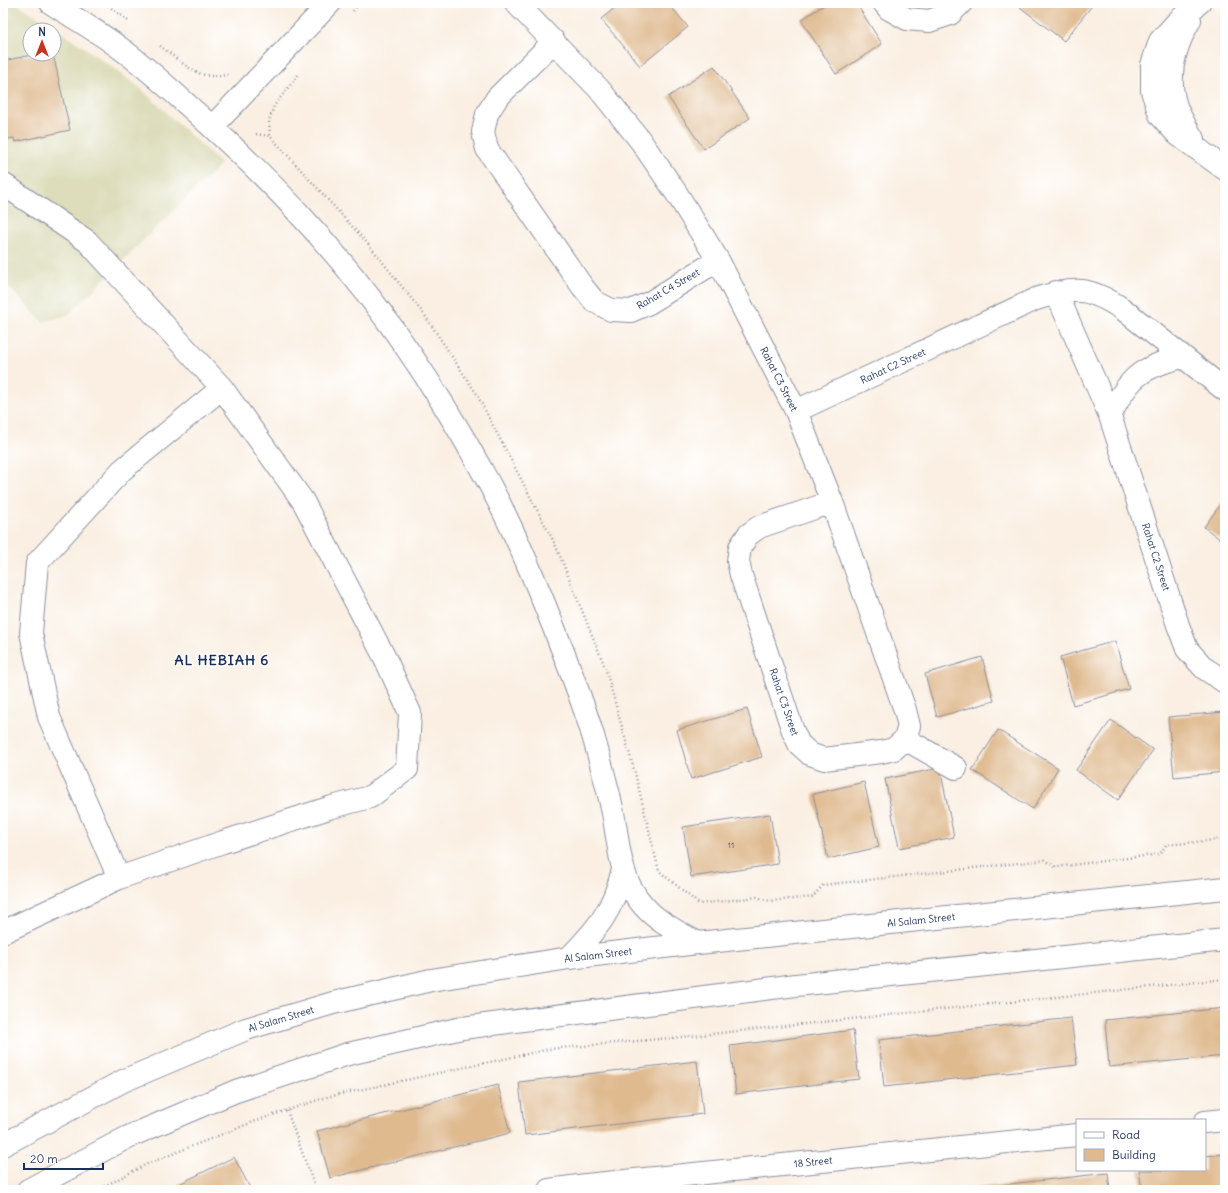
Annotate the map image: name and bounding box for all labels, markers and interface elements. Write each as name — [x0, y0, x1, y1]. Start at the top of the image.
north arrow — [22, 22, 62, 62]
text: N — [38, 25, 46, 39]
street label: Rahat C4 Street — [634, 265, 702, 312]
street label: Rahat C3 Street — [757, 345, 801, 414]
street label: Rahat C2 Street — [858, 345, 928, 387]
street label: Rahat C2 Street — [1139, 522, 1173, 593]
district label: AL HEBIAH 6 — [175, 651, 269, 669]
street label: Rahat C3 Street — [766, 667, 802, 738]
house number: 11 — [728, 840, 734, 850]
street label: Al Salam Street — [886, 910, 956, 930]
street label: Al Salam Street — [563, 944, 633, 966]
street label: Al Salam Street — [247, 1003, 316, 1035]
legend — [1076, 1119, 1206, 1171]
text: Road — [1112, 1127, 1140, 1142]
scale bar — [24, 1145, 103, 1171]
text: Building — [1112, 1147, 1156, 1162]
text: 20 m — [30, 1151, 58, 1166]
street label: 18 Street — [793, 1153, 834, 1170]

